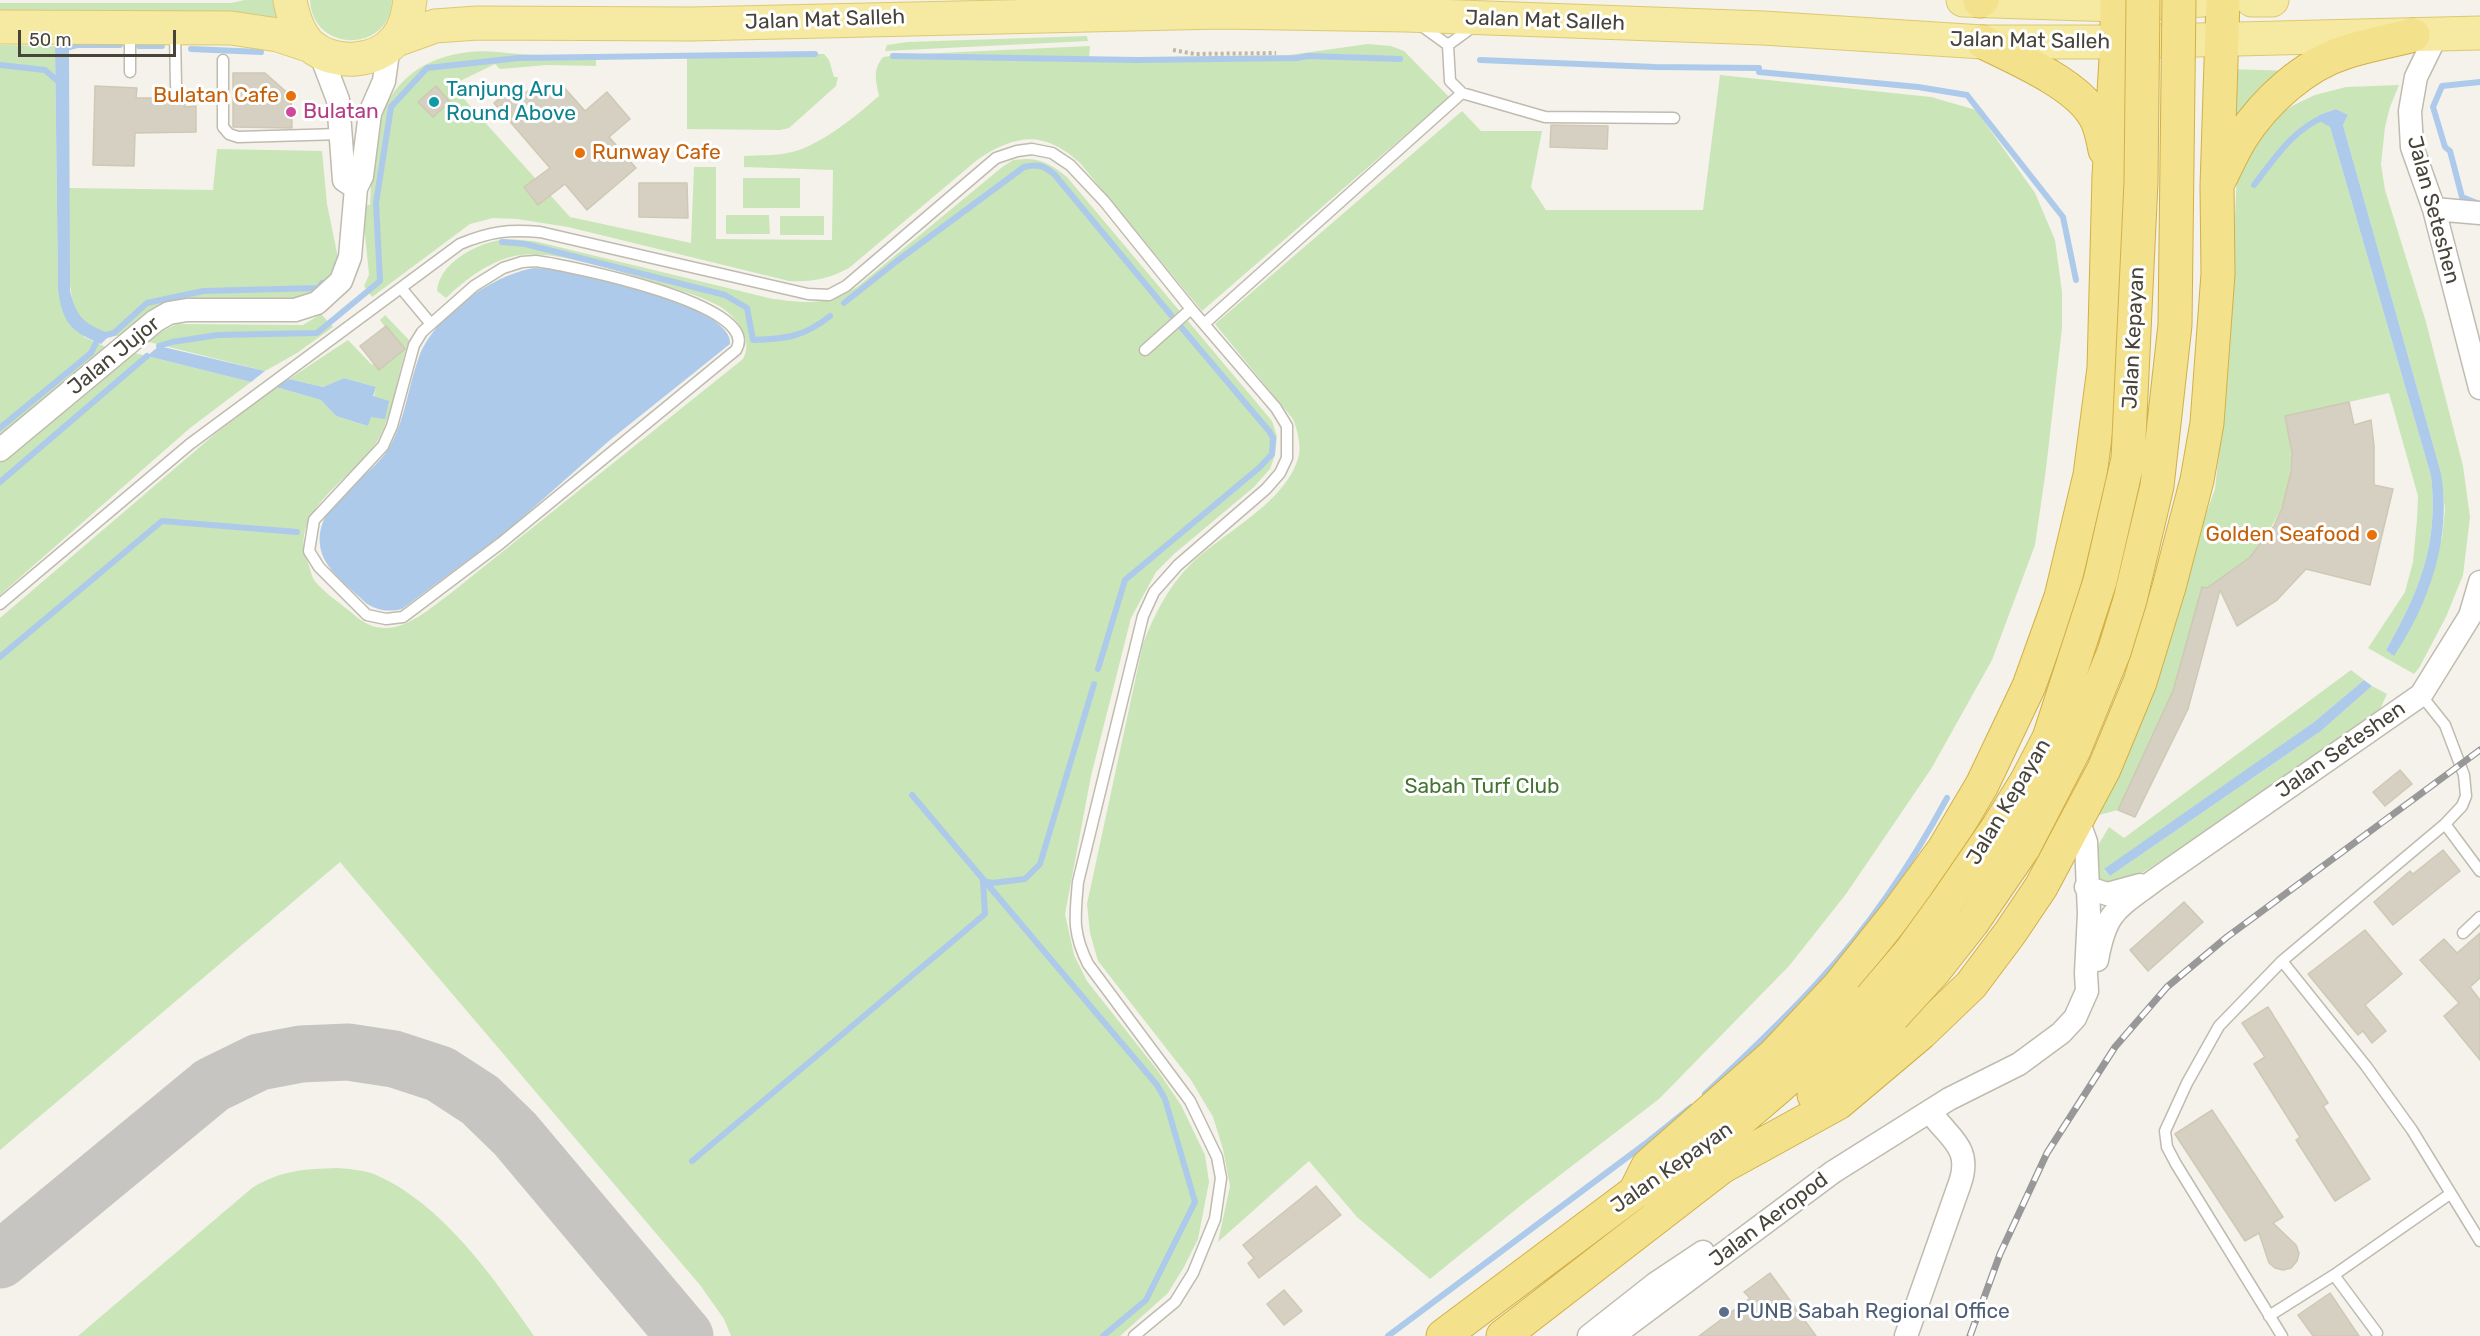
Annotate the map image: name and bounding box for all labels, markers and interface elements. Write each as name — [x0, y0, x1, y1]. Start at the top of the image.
street label: Jalan Mat Salleh — [744, 5, 906, 35]
street label: Jalan Mat Salleh — [1464, 6, 1626, 36]
scale bar — [21, 18, 178, 56]
street label: Jalan Mat Salleh — [1950, 27, 2110, 55]
text: 50 m — [29, 29, 72, 51]
place label: Tanjung Aru Round Above — [446, 77, 576, 127]
place label: Bulatan Cafe — [153, 83, 279, 109]
marker: Bulatan Cafe — [284, 89, 298, 103]
marker: Tanjung Aru Round Above — [427, 95, 441, 109]
place label: Bulatan — [303, 99, 379, 125]
marker: Bulatan — [284, 105, 298, 119]
street label: Jalan Seteshen — [2401, 133, 2465, 287]
place label: Runway Cafe — [592, 140, 721, 166]
marker: Runway Cafe — [573, 146, 587, 160]
street label: Jalan Kepayan — [2118, 266, 2150, 410]
street label: Jalan Jujor — [63, 311, 165, 401]
place label: Golden Seafood — [2206, 522, 2360, 548]
marker: Golden Seafood — [2365, 528, 2379, 542]
street label: Jalan Seteshen — [2271, 696, 2411, 804]
street label: Jalan Kepayan — [1961, 734, 2057, 870]
park label: Sabah Turf Club — [1404, 774, 1560, 800]
street label: Jalan Kepayan — [1606, 1117, 1738, 1219]
street label: Jalan Aeropod — [1705, 1167, 1833, 1273]
place label: PUNB Sabah Regional Office — [1736, 1299, 2010, 1325]
marker: PUNB Sabah Regional Office — [1717, 1305, 1731, 1319]

